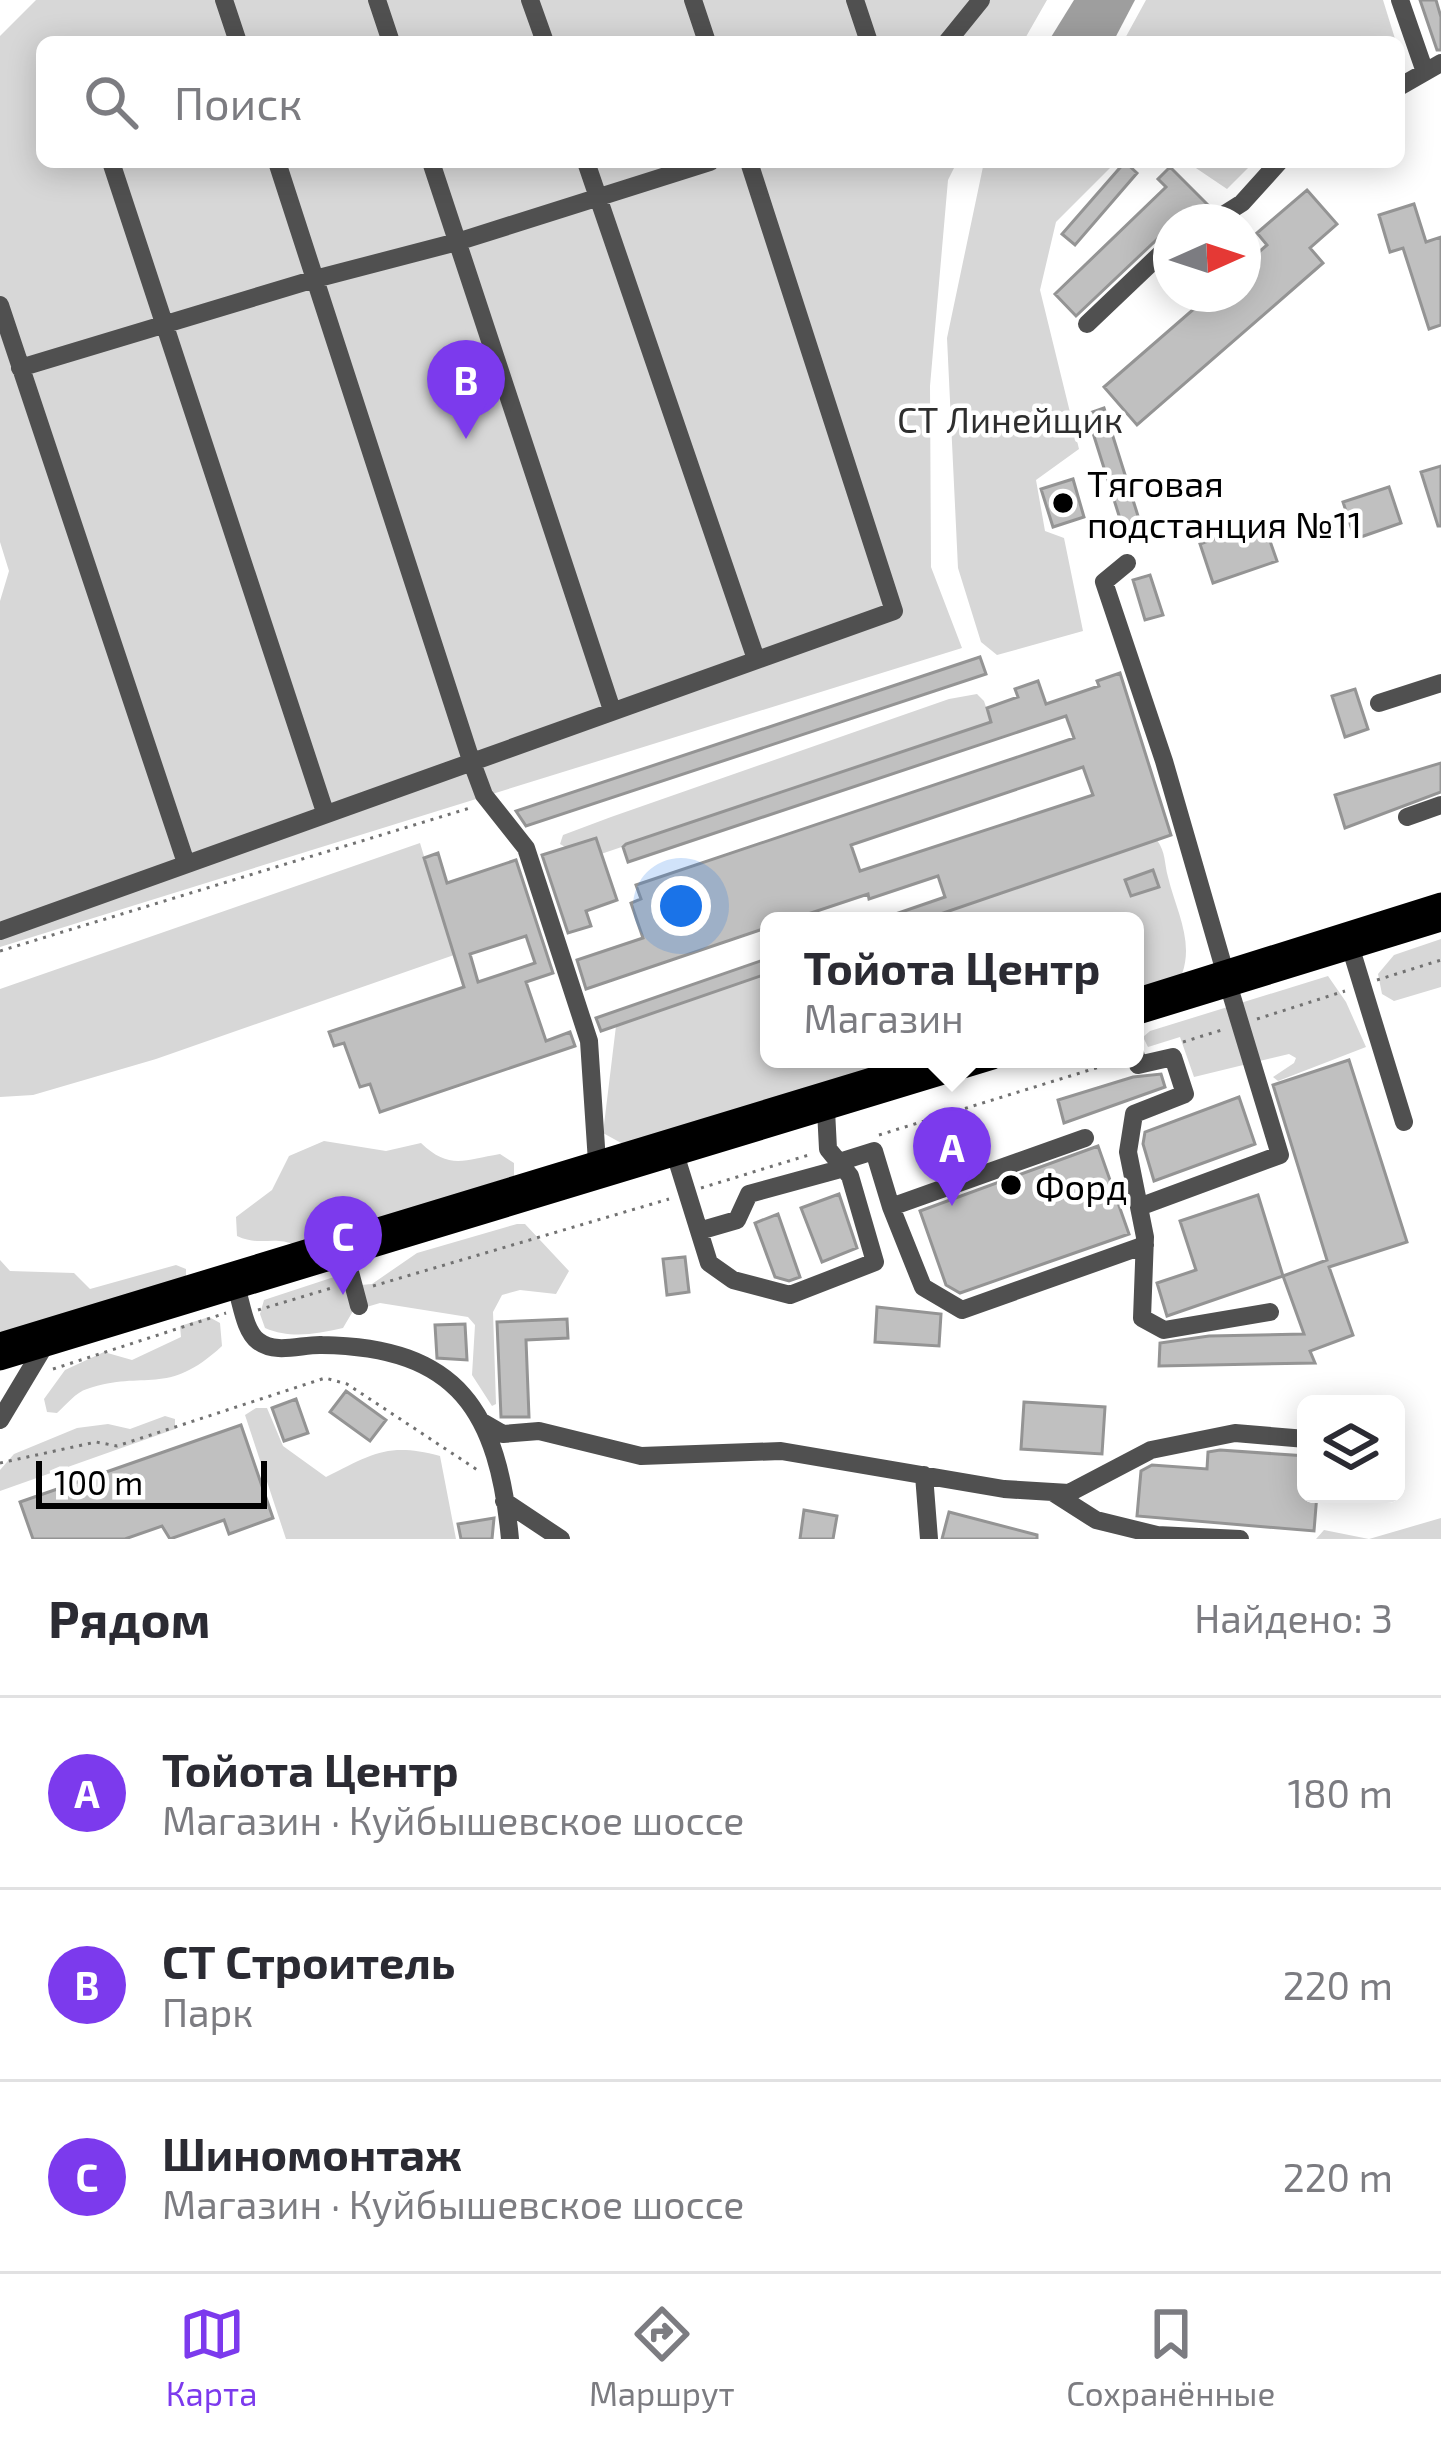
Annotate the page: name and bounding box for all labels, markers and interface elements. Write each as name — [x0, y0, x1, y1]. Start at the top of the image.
search box — [36, 36, 1405, 168]
icon: search — [78, 69, 144, 135]
text: Поиск — [174, 75, 302, 129]
north arrow — [1153, 204, 1261, 312]
pin: B — [427, 340, 505, 439]
park label: СТ Линейщик — [897, 397, 1123, 440]
place label: Тяговая подстанция №11 — [1087, 461, 1362, 545]
marker: Тяговая подстанция №11 — [1050, 490, 1076, 516]
your location — [651, 876, 711, 936]
popup — [760, 912, 1144, 1068]
text: Тойота Центр — [804, 940, 1100, 994]
text: Магазин — [804, 994, 964, 1041]
pin: A — [913, 1107, 991, 1206]
place label: Форд — [1035, 1164, 1127, 1207]
marker: Форд — [998, 1172, 1024, 1198]
pin: C — [304, 1196, 382, 1295]
map controls — [1297, 1395, 1405, 1503]
button: layers — [1297, 1395, 1405, 1503]
scale bar — [36, 1455, 267, 1508]
text: 100 m — [54, 1462, 143, 1502]
text: Рядом — [48, 1587, 211, 1648]
text: Найдено: 3 — [1194, 1594, 1393, 1641]
text: Тойота Центр — [162, 1742, 459, 1796]
text: A — [74, 1769, 100, 1816]
text: 180 m — [1287, 1769, 1393, 1816]
text: Магазин · Куйбышевское шоссе — [162, 1796, 744, 1843]
text: СТ Строитель — [162, 1934, 455, 1988]
text: B — [75, 1961, 99, 2008]
text: 220 m — [1283, 1961, 1393, 2008]
text: Парк — [162, 1988, 253, 2035]
text: Шиномонтаж — [162, 2126, 462, 2180]
text: C — [76, 2153, 98, 2200]
text: 220 m — [1283, 2153, 1393, 2200]
text: Магазин · Куйбышевское шоссе — [162, 2180, 744, 2227]
tab: Карта — [166, 2301, 257, 2413]
tab: Маршрут — [589, 2301, 735, 2413]
tab: Сохранённые — [1066, 2301, 1275, 2413]

